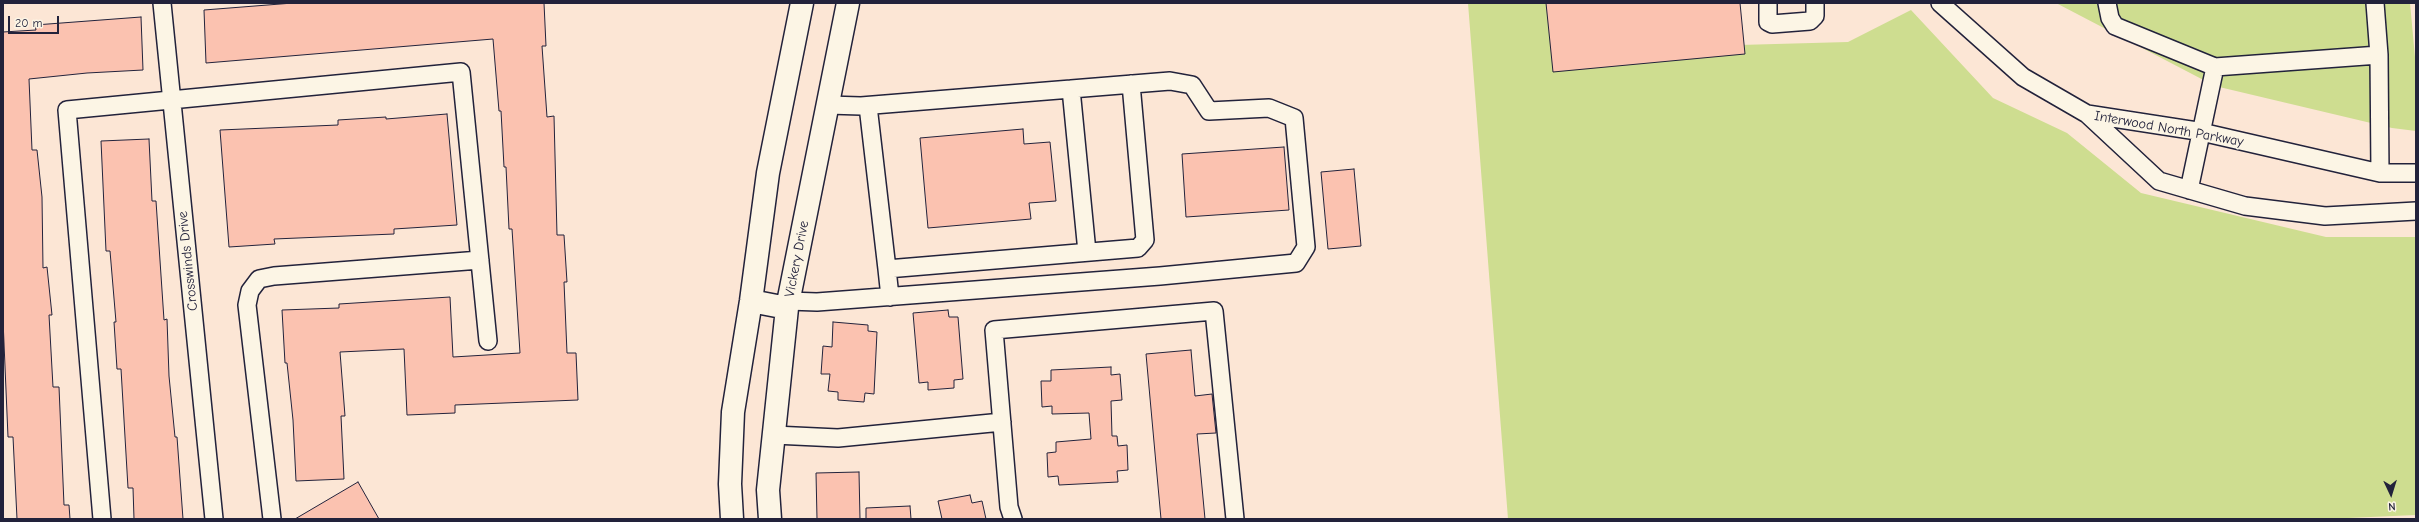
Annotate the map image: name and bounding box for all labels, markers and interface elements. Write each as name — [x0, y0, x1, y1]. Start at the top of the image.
scale bar — [10, 8, 61, 34]
text: 20 m — [15, 16, 43, 30]
street label: Interwood North Parkway — [2093, 108, 2245, 150]
street label: Crosswinds Drive — [174, 210, 202, 312]
street label: Vickery Drive — [781, 219, 813, 299]
north arrow — [2371, 474, 2411, 514]
text: N — [2388, 500, 2396, 513]

